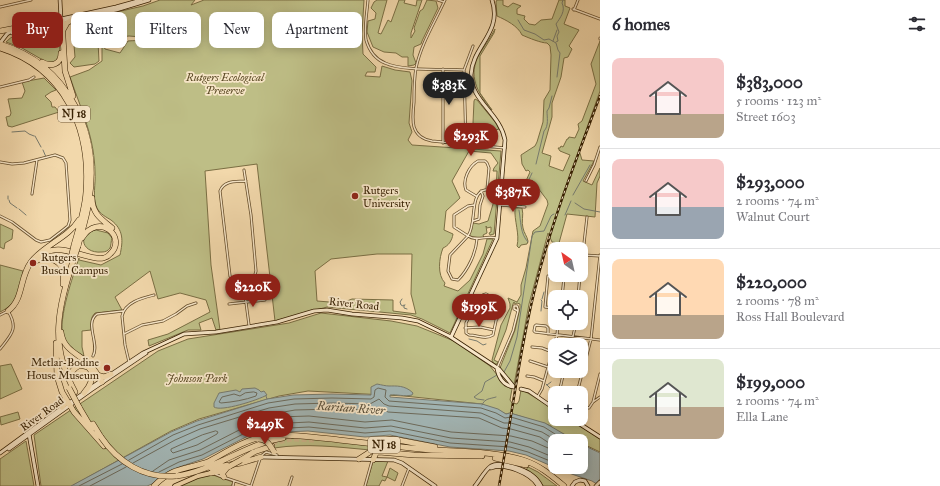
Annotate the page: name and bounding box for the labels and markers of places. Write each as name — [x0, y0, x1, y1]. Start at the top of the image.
pin: $383K — [421, 72, 477, 106]
pin: $293K — [443, 123, 499, 157]
pin: $387K — [485, 179, 541, 213]
place label: Rutgers University — [363, 184, 411, 210]
marker: Rutgers University — [350, 191, 360, 201]
place label: Rutgers Busch Campus — [41, 251, 108, 277]
marker: Rutgers Busch Campus — [28, 258, 38, 268]
pin: $220K — [225, 274, 281, 308]
pin: $199K — [451, 294, 507, 328]
place label: Metlar-Bodine House Museum — [26, 356, 100, 382]
marker: Metlar-Bodine House Museum — [102, 363, 112, 373]
pin: $249K — [237, 411, 293, 445]

